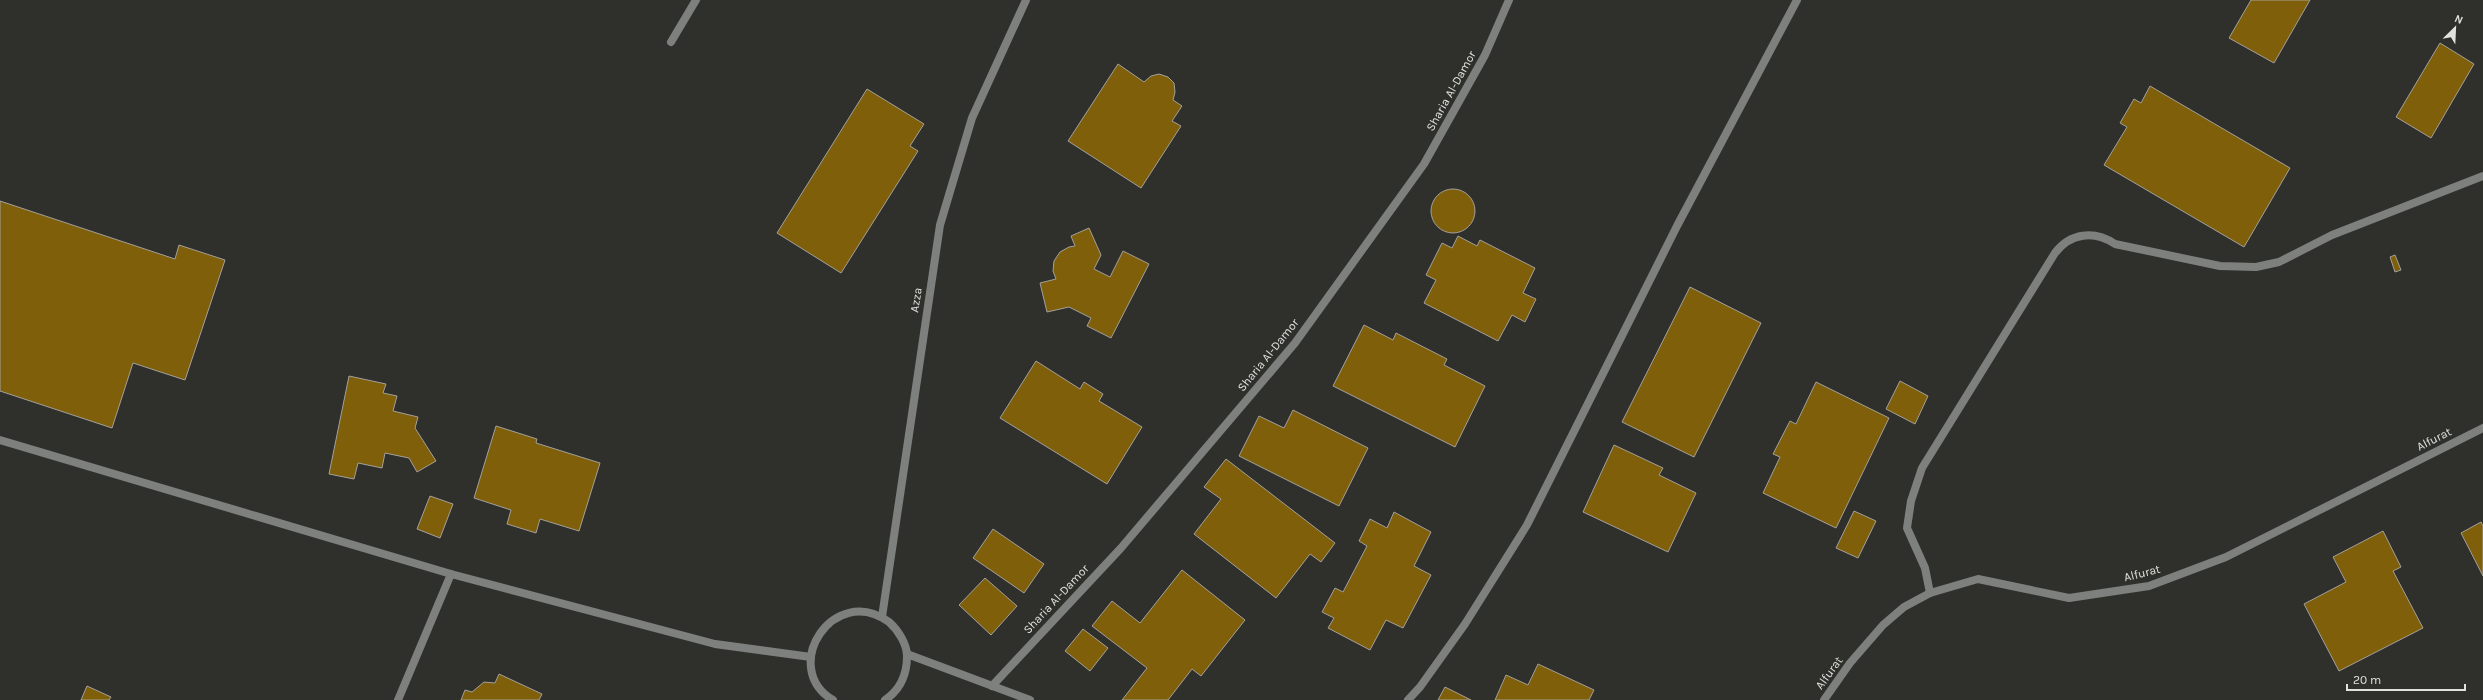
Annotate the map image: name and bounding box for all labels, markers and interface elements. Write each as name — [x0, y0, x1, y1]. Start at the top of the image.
north arrow — [2435, 8, 2475, 48]
text: N — [2453, 12, 2465, 27]
street label: Sharia Al-Damor — [1423, 48, 1479, 134]
street label: Azza — [907, 287, 925, 313]
street label: Sharia Al-Damor — [1234, 315, 1302, 394]
street label: Alfurat — [2414, 424, 2454, 454]
street label: Sharia Al-Damor — [1020, 561, 1092, 637]
street label: Alfurat — [2122, 562, 2162, 584]
street label: Alfurat — [1812, 653, 1846, 692]
scale bar — [2347, 666, 2465, 692]
text: 20 m — [2353, 673, 2381, 687]

